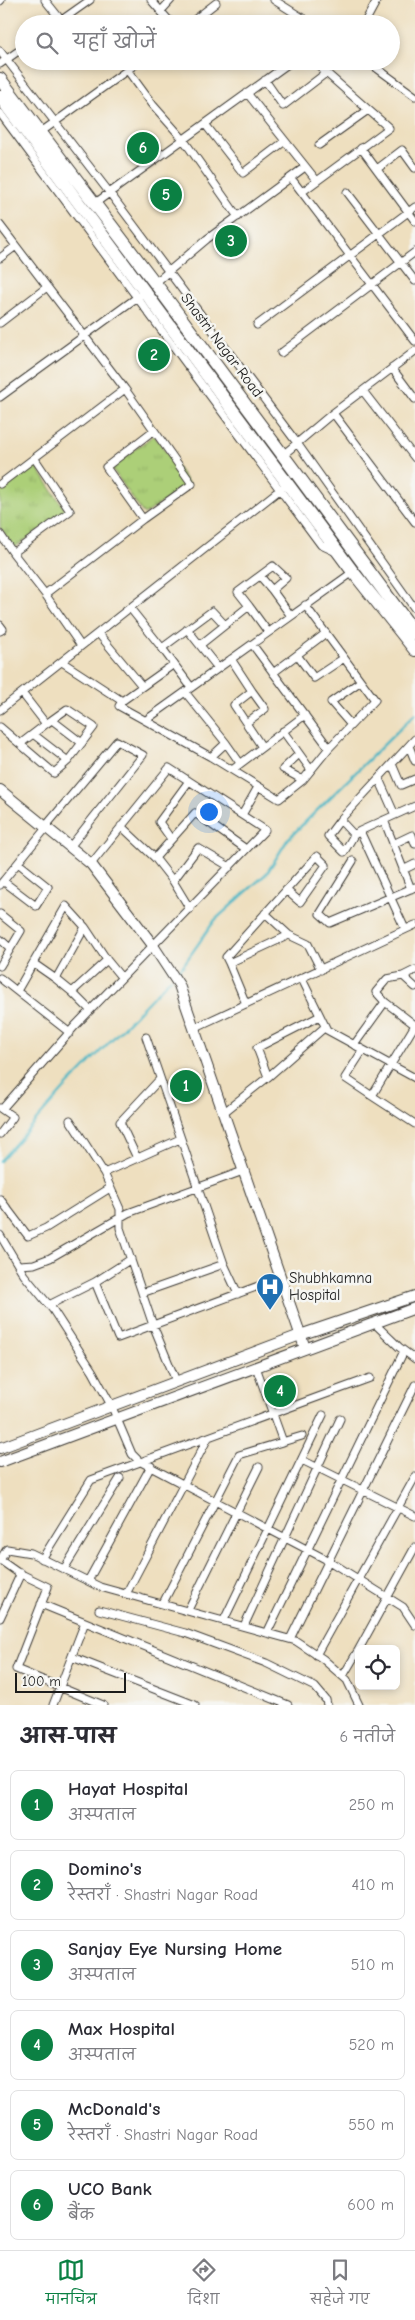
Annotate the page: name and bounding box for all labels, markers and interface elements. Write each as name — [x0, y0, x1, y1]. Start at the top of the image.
search box — [15, 15, 400, 70]
icon: search — [33, 29, 61, 57]
text: यहाँ खोजें — [73, 31, 156, 53]
pin: 6 — [127, 129, 159, 167]
pin: 5 — [150, 176, 182, 214]
pin: 3 — [215, 222, 247, 260]
street label: Shastri Nagar Road — [177, 289, 267, 401]
pin: 2 — [138, 336, 170, 374]
your location — [196, 799, 222, 825]
pin: 1 — [170, 1067, 202, 1105]
place label: Shubhkamna Hospital — [289, 1269, 372, 1304]
hospital icon: Shubhkamna Hospital — [255, 1272, 285, 1311]
pin: 4 — [264, 1372, 296, 1410]
map controls — [355, 1645, 400, 1690]
button: locate — [355, 1645, 400, 1690]
scale bar — [15, 1670, 126, 1693]
text: 100 m — [22, 1673, 61, 1690]
text: आस-पास — [20, 1724, 116, 1748]
text: 6 नतीजे — [339, 1728, 395, 1746]
text: Hayat Hospital — [68, 1778, 188, 1800]
text: 1 — [34, 1796, 40, 1814]
text: 250 m — [349, 1796, 394, 1814]
text: अस्पताल — [68, 1806, 136, 1824]
text: Domino's — [68, 1858, 142, 1880]
text: 2 — [33, 1876, 41, 1894]
text: 410 m — [352, 1876, 394, 1894]
text: रेस्तराँ · Shastri Nagar Road — [68, 1886, 258, 1904]
text: Sanjay Eye Nursing Home — [68, 1938, 282, 1960]
text: 3 — [33, 1956, 41, 1974]
text: 510 m — [351, 1956, 394, 1974]
text: अस्पताल — [68, 1966, 136, 1984]
text: Max Hospital — [68, 2018, 175, 2040]
text: 4 — [33, 2036, 41, 2054]
text: 520 m — [349, 2036, 394, 2054]
text: अस्पताल — [68, 2046, 136, 2064]
text: McDonald's — [68, 2098, 160, 2120]
text: 5 — [33, 2116, 41, 2134]
text: 550 m — [348, 2116, 394, 2134]
text: रेस्तराँ · Shastri Nagar Road — [68, 2126, 258, 2144]
text: UCO Bank — [68, 2178, 152, 2200]
text: 6 — [33, 2196, 41, 2214]
text: 600 m — [347, 2196, 394, 2214]
text: बैंक — [68, 2206, 94, 2224]
tab: मानचित्र — [45, 2256, 97, 2315]
tab: दिशा — [188, 2256, 219, 2315]
tab: सहेजे गए — [310, 2256, 370, 2315]

